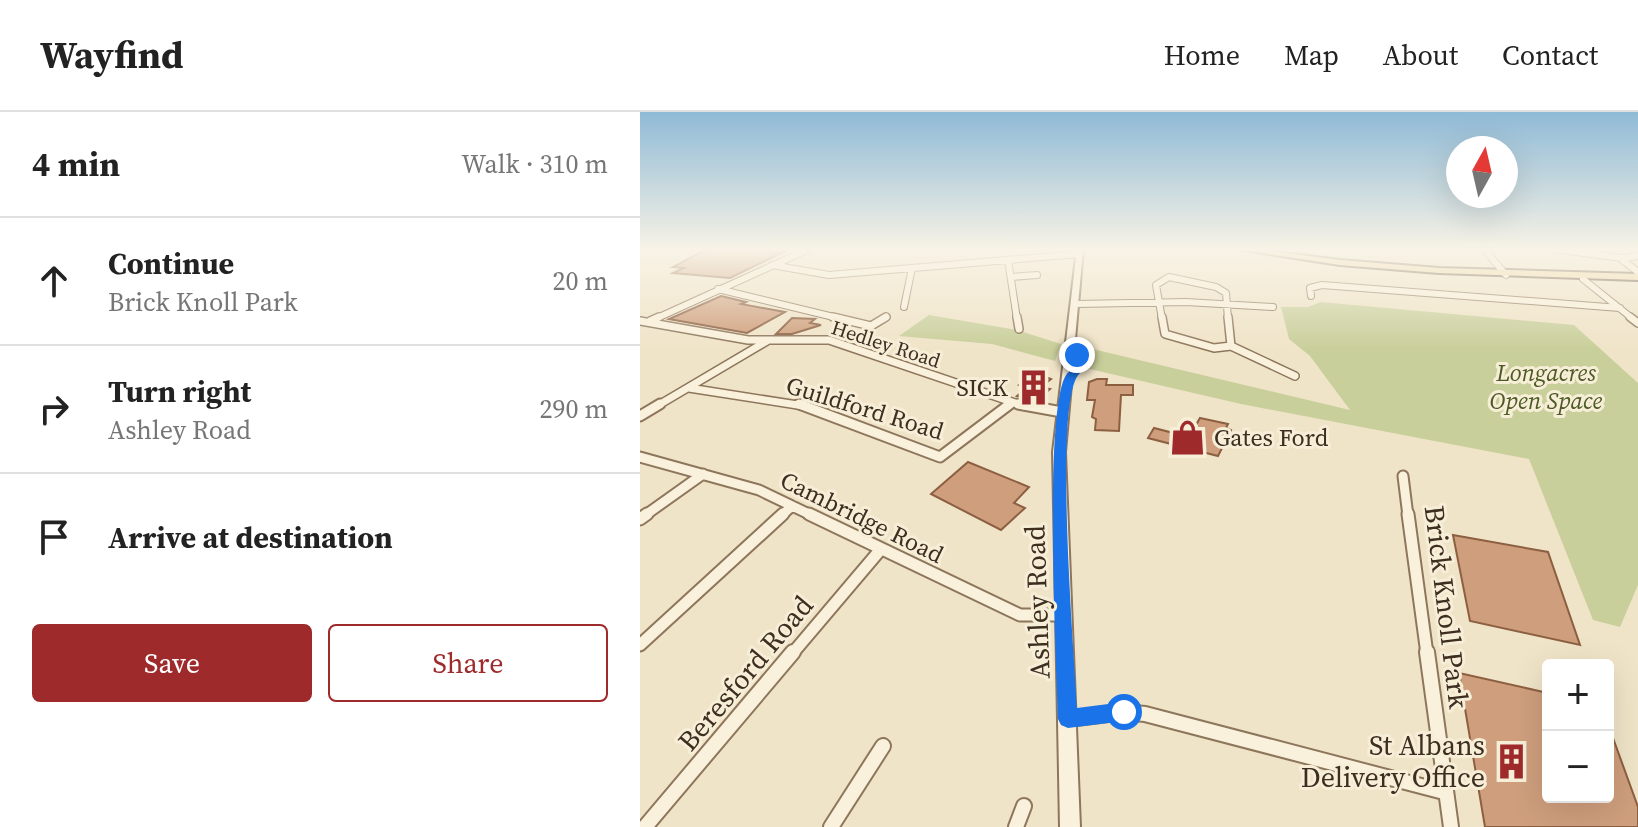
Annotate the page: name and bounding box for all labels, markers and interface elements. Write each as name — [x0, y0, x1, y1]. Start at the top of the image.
text: Wayfind — [40, 29, 184, 81]
text: Home — [1164, 36, 1240, 74]
text: Map — [1284, 36, 1339, 74]
text: About — [1383, 36, 1458, 74]
text: Contact — [1502, 36, 1598, 74]
north arrow — [1446, 136, 1518, 208]
text: 4 min — [32, 141, 120, 187]
text: Walk · 310 m — [461, 146, 608, 182]
text: Continue — [108, 243, 234, 284]
icon: ahead — [32, 259, 76, 303]
text: 20 m — [553, 263, 608, 299]
text: Brick Knoll Park — [108, 284, 298, 320]
street label: Hedley Road — [828, 313, 945, 375]
route end — [1059, 337, 1095, 373]
park label: Longacres Open Space — [1490, 356, 1603, 417]
street label: Guildford Road — [782, 368, 948, 448]
building icon: SICK — [1015, 368, 1053, 406]
text: Turn right — [108, 371, 251, 412]
place label: SICK — [956, 371, 1008, 404]
icon: right — [32, 387, 76, 431]
text: 290 m — [540, 391, 608, 427]
text: Ashley Road — [108, 412, 251, 448]
shop icon: Gates Ford — [1169, 418, 1207, 456]
place label: Gates Ford — [1214, 421, 1329, 454]
street label: Cambridge Road — [775, 463, 949, 571]
street label: Brick Knoll Park — [1416, 503, 1478, 711]
icon: arrive — [32, 515, 76, 559]
text: Arrive at destination — [108, 517, 393, 558]
street label: Ashley Road — [1015, 524, 1059, 680]
street label: Beresford Road — [669, 587, 821, 759]
button: Save — [32, 624, 312, 702]
button: Share — [328, 624, 608, 702]
map controls — [1542, 659, 1614, 803]
button: + — [1542, 659, 1614, 731]
route start — [1106, 694, 1142, 730]
place label: St Albans Delivery Office — [1301, 726, 1485, 796]
button: − — [1542, 731, 1614, 803]
building icon: St Albans Delivery Office — [1492, 742, 1530, 780]

